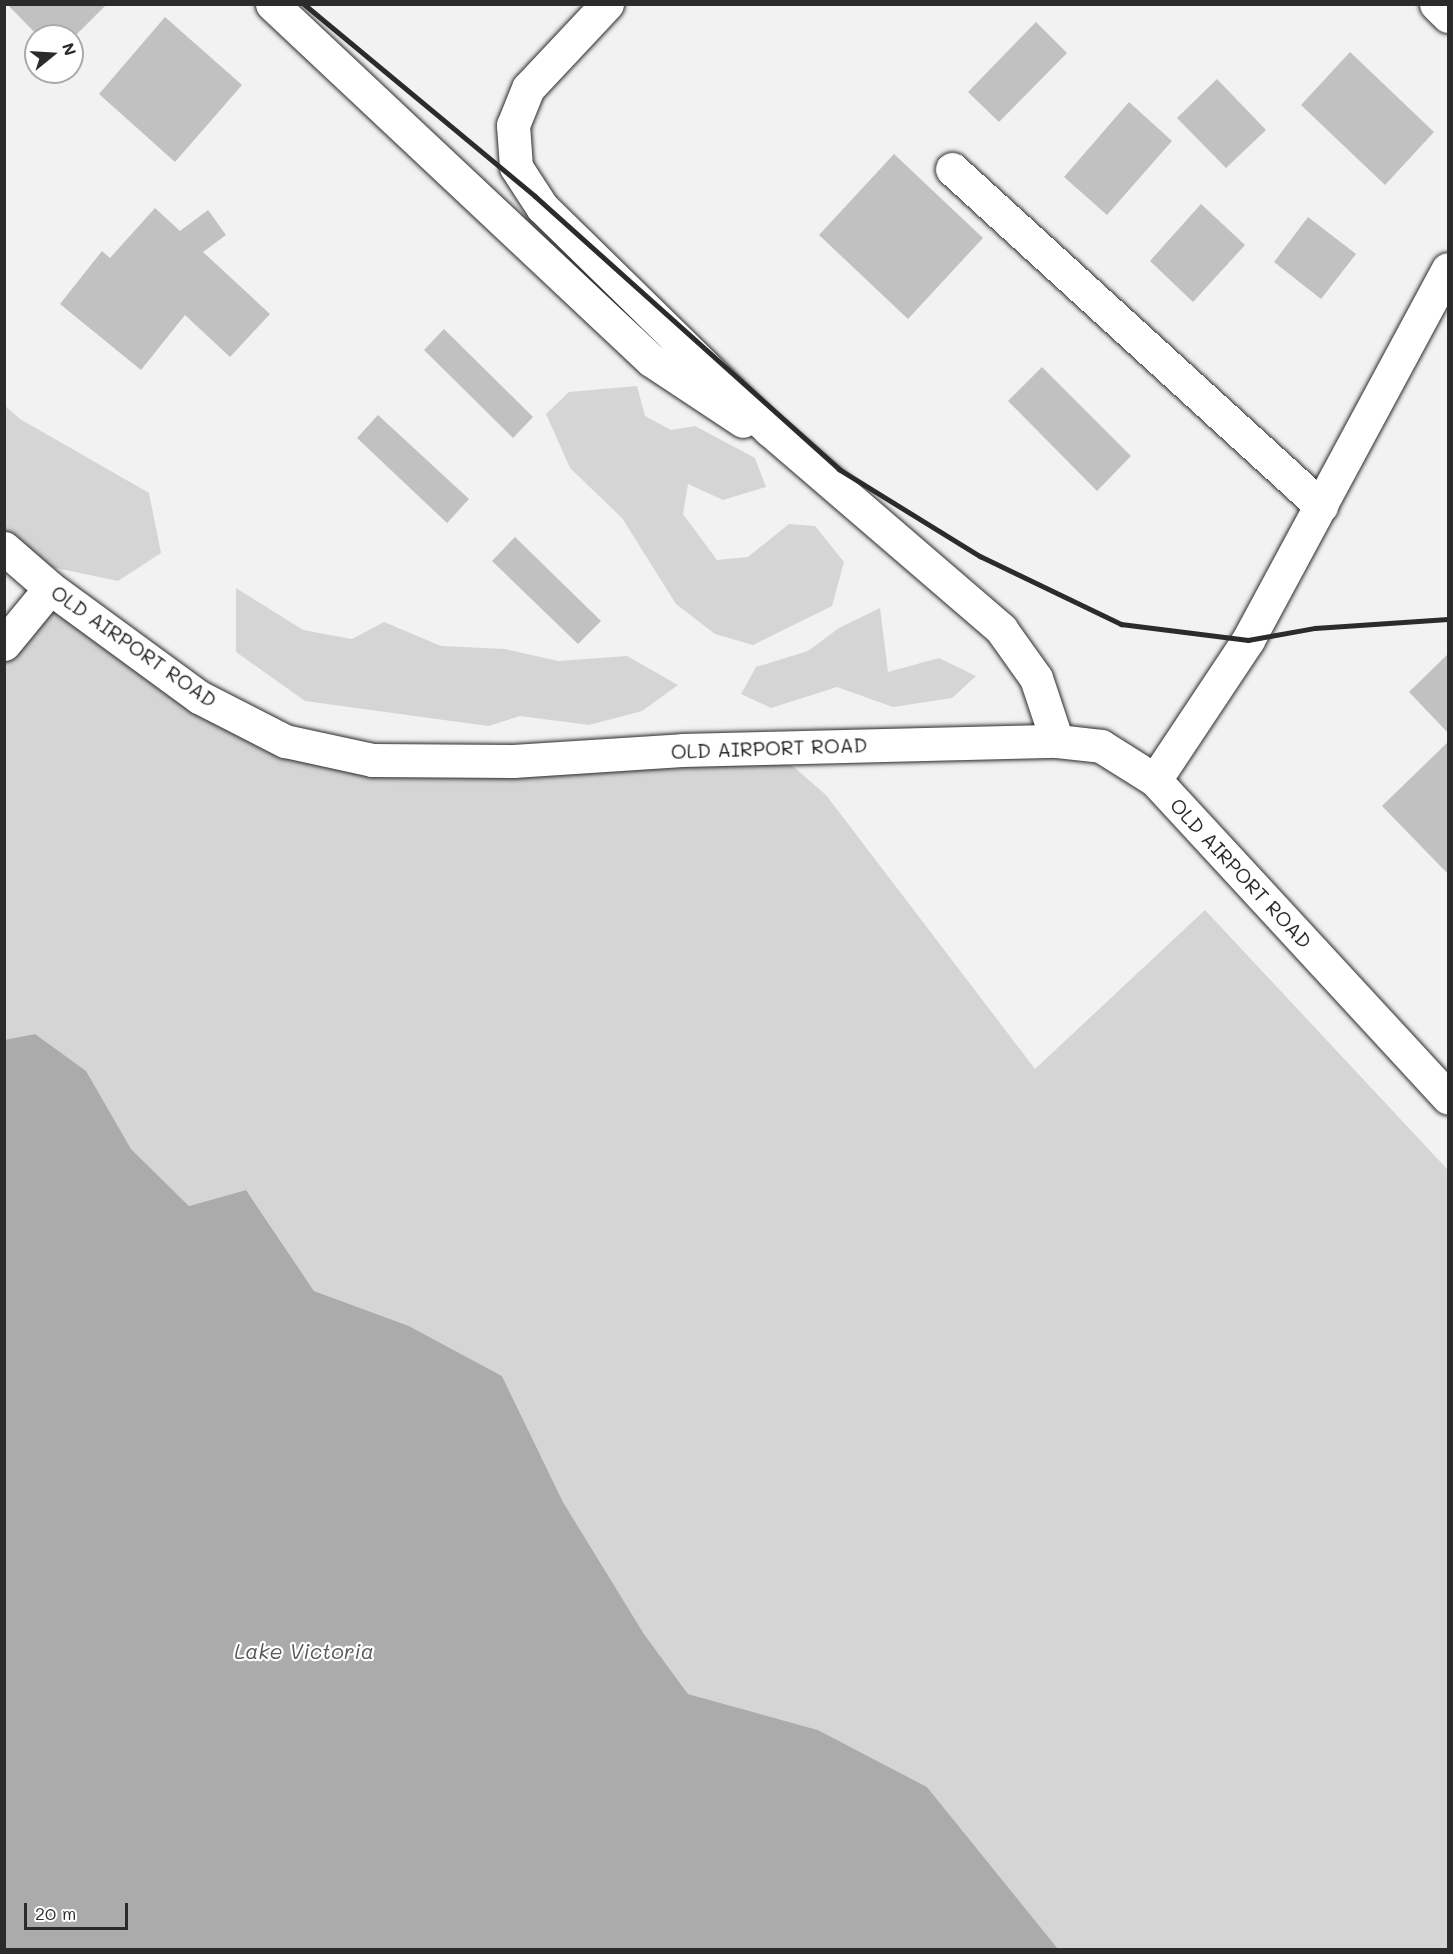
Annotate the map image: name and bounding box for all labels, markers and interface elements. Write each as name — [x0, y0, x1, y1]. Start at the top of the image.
north arrow — [24, 24, 84, 84]
text: N — [58, 40, 82, 58]
street label: OLD AIRPORT ROAD — [47, 580, 221, 712]
street label: OLD AIRPORT ROAD — [670, 733, 868, 763]
street label: OLD AIRPORT ROAD — [1165, 793, 1317, 953]
water label: Lake Victoria — [234, 1638, 374, 1664]
scale bar — [27, 1891, 130, 1929]
text: 20 m — [35, 1901, 76, 1925]

